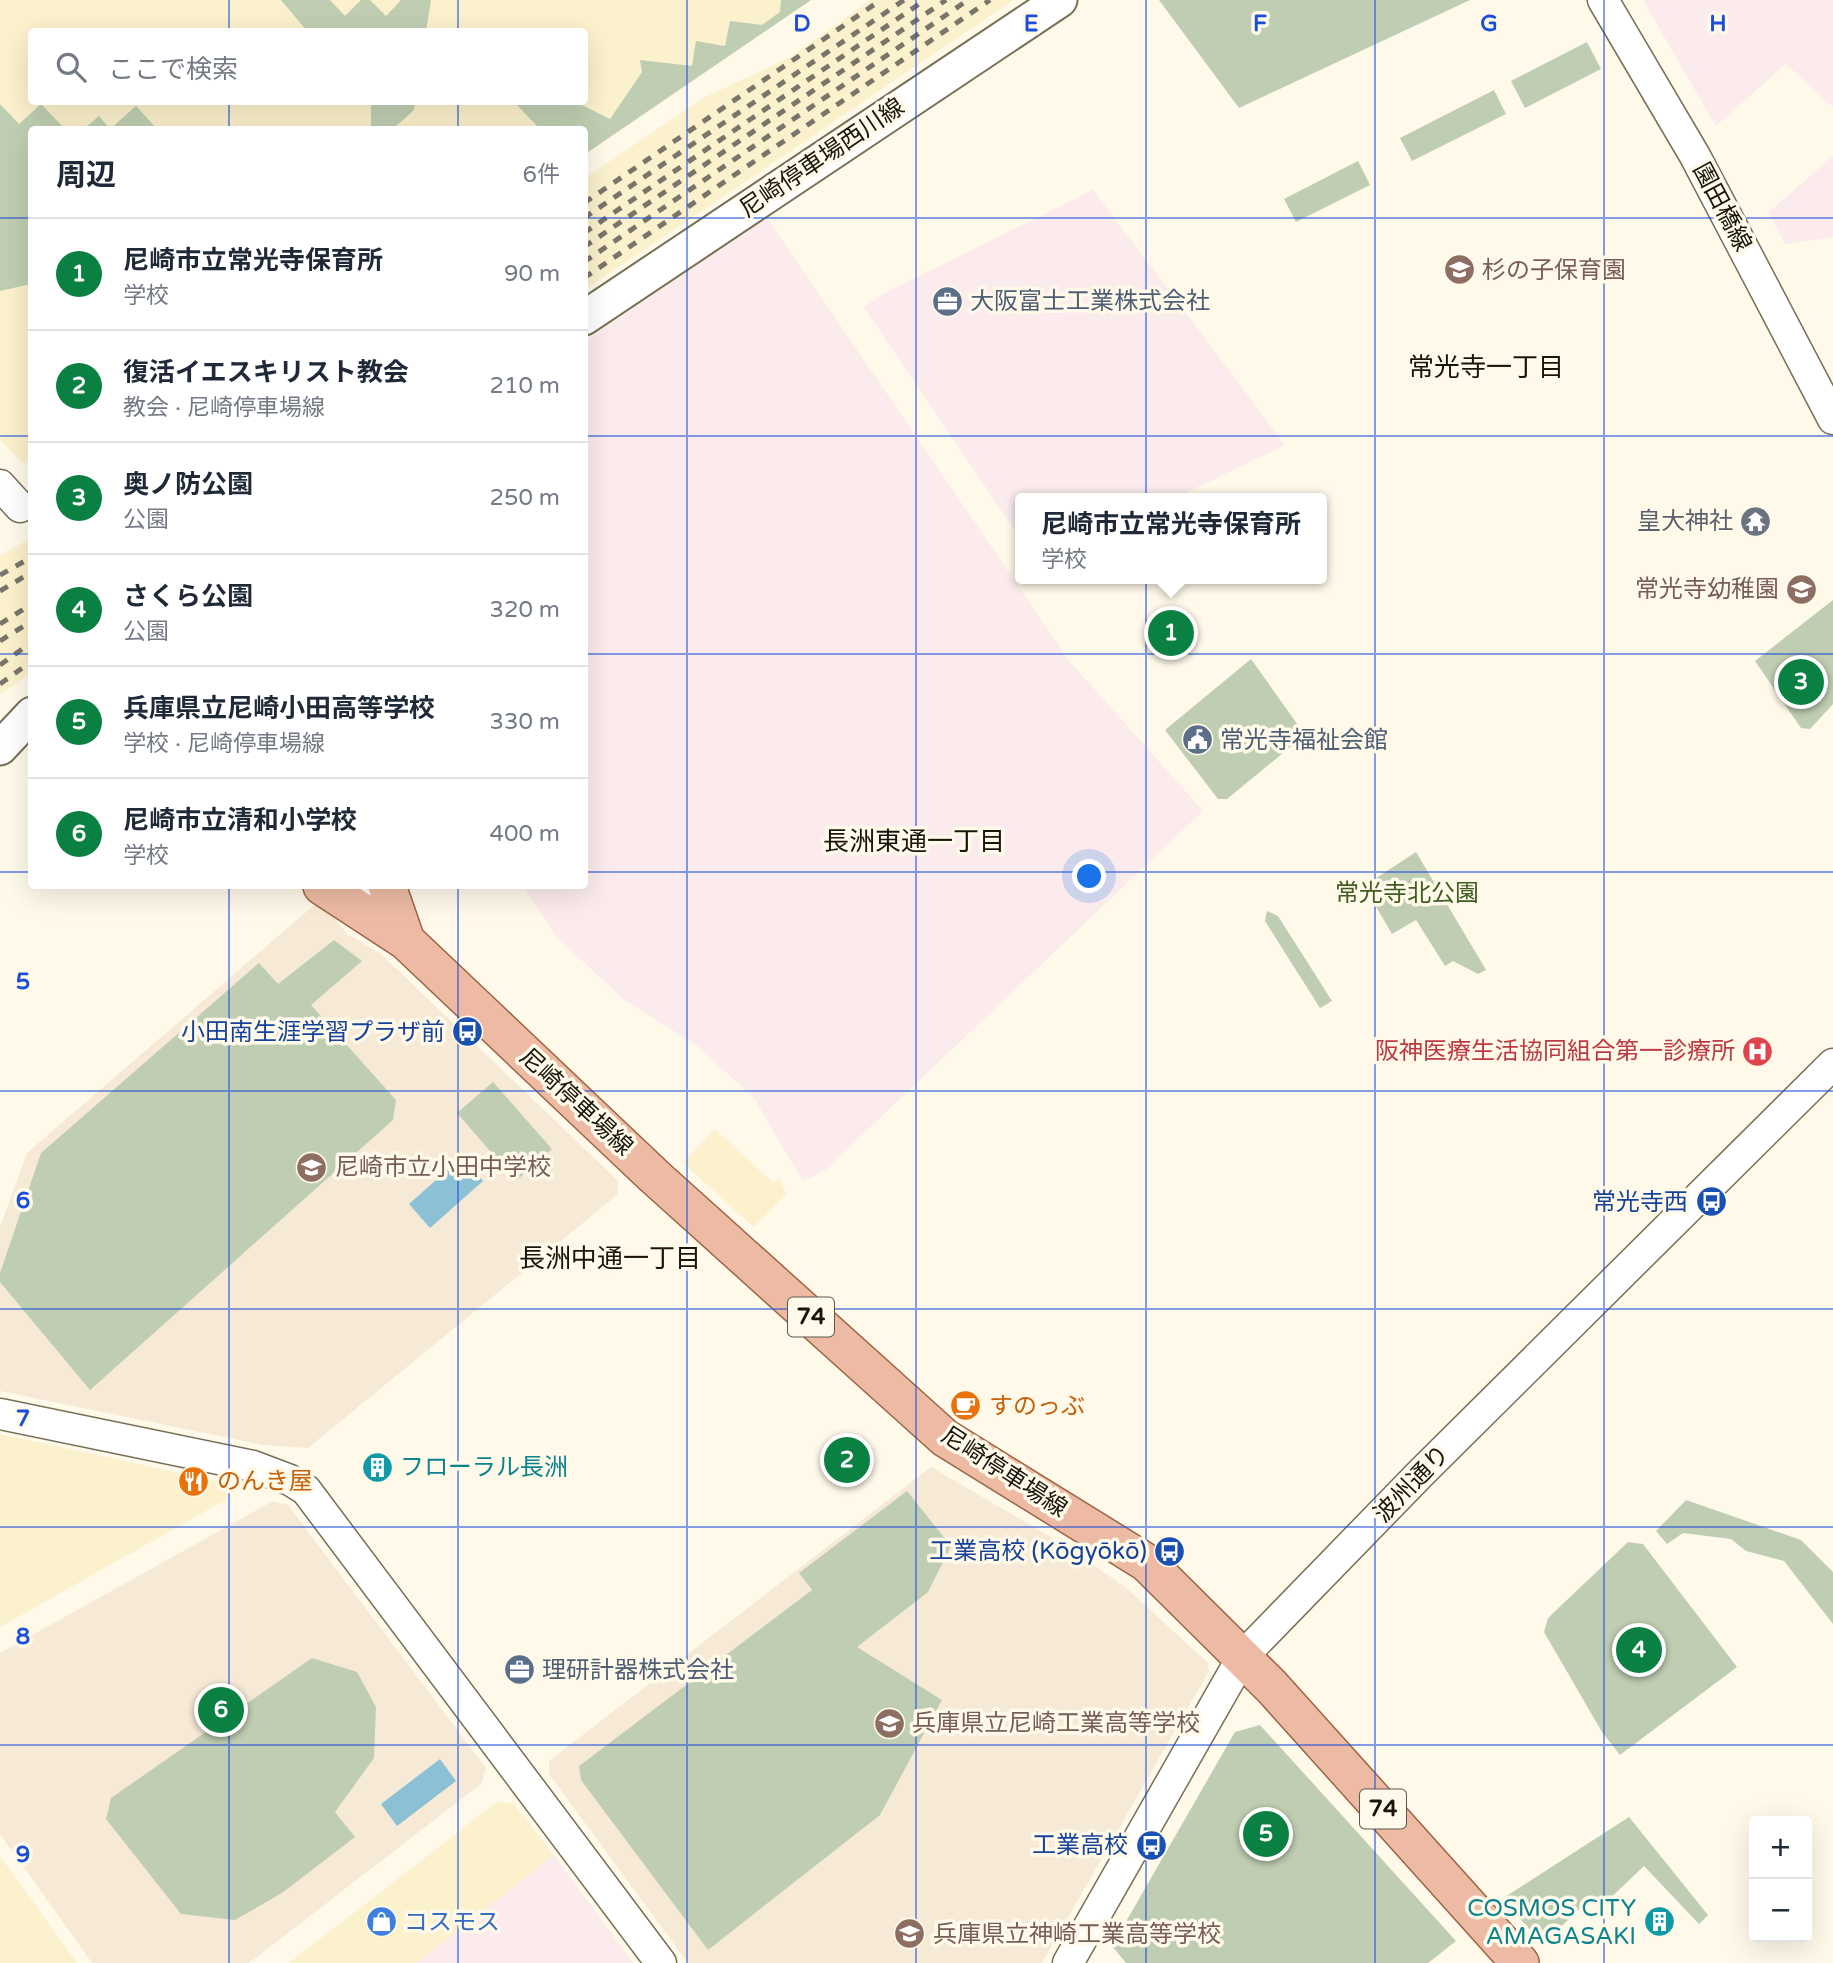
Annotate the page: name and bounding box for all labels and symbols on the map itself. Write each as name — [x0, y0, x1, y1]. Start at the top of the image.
text: D — [793, 10, 811, 38]
text: E — [1024, 10, 1038, 38]
text: F — [1253, 10, 1267, 38]
text: G — [1480, 10, 1498, 38]
text: H — [1709, 10, 1727, 38]
street label: 尼崎停車場西川線 — [734, 92, 910, 224]
street label: 園田橋線 — [1687, 158, 1757, 256]
school or university icon: 杉の子保育園 — [1442, 253, 1476, 287]
place label: 杉の子保育園 — [1482, 256, 1626, 285]
office icon: 大阪富士工業株式会社 — [930, 284, 964, 318]
place label: 大阪富士工業株式会社 — [970, 287, 1210, 316]
district label: 常光寺一丁目 — [1408, 352, 1564, 383]
temple icon: 皇大神社 — [1739, 504, 1773, 538]
place label: 皇大神社 — [1637, 507, 1733, 536]
school or university icon: 常光寺幼稚園 — [1785, 572, 1819, 606]
place label: 常光寺幼稚園 — [1635, 575, 1779, 604]
pin: 1 — [1148, 607, 1194, 659]
pin: 3 — [1778, 656, 1824, 708]
public building icon: 常光寺福祉会館 — [1180, 723, 1214, 757]
place label: 常光寺福祉会館 — [1220, 726, 1388, 755]
district label: 長洲東通一丁目 — [823, 826, 1005, 857]
your location — [1072, 859, 1106, 893]
park label: 常光寺北公園 — [1335, 879, 1479, 908]
text: 5 — [16, 968, 30, 996]
bus stop icon: 小田南生涯学習プラザ前 — [451, 1015, 485, 1049]
place label: 小田南生涯学習プラザ前 — [181, 1018, 445, 1047]
hospital icon: 阪神医療生活協同組合第一診療所 — [1741, 1034, 1775, 1068]
place label: 阪神医療生活協同組合第一診療所 — [1375, 1037, 1735, 1066]
street label: 尼崎停車場線 — [513, 1042, 639, 1162]
school or university icon: 尼崎市立小田中学校 — [295, 1150, 329, 1184]
place label: 尼崎市立小田中学校 — [335, 1153, 551, 1182]
bus stop icon: 常光寺西 — [1694, 1185, 1728, 1219]
text: 6 — [16, 1187, 30, 1215]
place label: 常光寺西 — [1592, 1188, 1688, 1217]
district label: 長洲中通一丁目 — [519, 1243, 701, 1274]
road number: 74 — [788, 1298, 834, 1336]
cafe icon: すのっぶ — [949, 1389, 983, 1423]
place label: すのっぶ — [989, 1392, 1085, 1421]
text: 7 — [16, 1405, 30, 1433]
street label: 尼崎停車場線 — [936, 1421, 1072, 1523]
pin: 2 — [824, 1434, 870, 1486]
street label: 波州通り — [1368, 1439, 1456, 1529]
building icon: フローラル長洲 — [360, 1450, 394, 1484]
place label: フローラル長洲 — [400, 1453, 568, 1482]
restaurant icon: のんき屋 — [177, 1464, 211, 1498]
place label: のんき屋 — [217, 1467, 313, 1496]
bus stop icon: 工業高校 (Kōgyōkō) — [1153, 1534, 1187, 1568]
place label: 工業高校 (Kōgyōkō) — [929, 1537, 1147, 1566]
text: 8 — [16, 1623, 30, 1651]
pin: 4 — [1616, 1624, 1662, 1676]
office icon: 理研計器株式会社 — [502, 1653, 536, 1687]
place label: 理研計器株式会社 — [542, 1656, 734, 1685]
pin: 6 — [198, 1684, 244, 1736]
school or university icon: 兵庫県立尼崎工業高等学校 — [872, 1706, 906, 1740]
place label: 兵庫県立尼崎工業高等学校 — [912, 1709, 1200, 1738]
road number: 74 — [1360, 1790, 1406, 1828]
pin: 5 — [1243, 1808, 1289, 1860]
bus stop icon: 工業高校 — [1134, 1828, 1168, 1862]
place label: 工業高校 — [1032, 1831, 1128, 1860]
text: 9 — [16, 1841, 30, 1869]
place label: COSMOS CITY AMAGASAKI — [1467, 1894, 1636, 1951]
shop icon: コスモス — [364, 1905, 398, 1939]
building icon: COSMOS CITY AMAGASAKI — [1642, 1905, 1676, 1939]
place label: コスモス — [404, 1908, 500, 1937]
school or university icon: 兵庫県立神崎工業高等学校 — [893, 1917, 927, 1951]
place label: 兵庫県立神崎工業高等学校 — [933, 1920, 1221, 1949]

